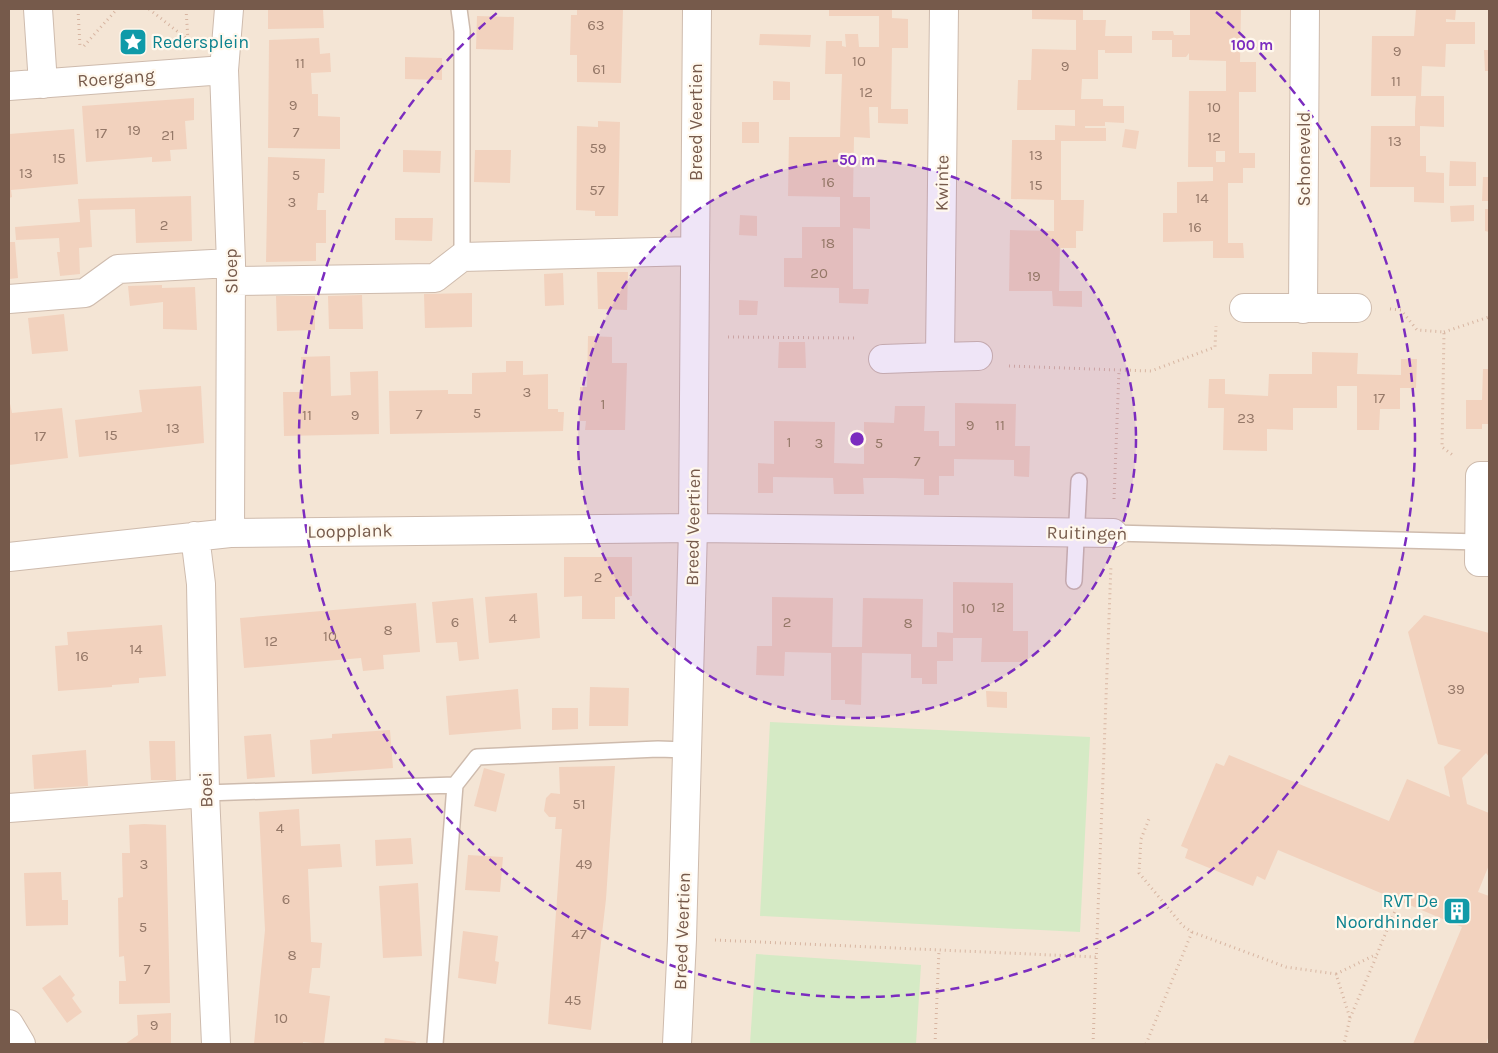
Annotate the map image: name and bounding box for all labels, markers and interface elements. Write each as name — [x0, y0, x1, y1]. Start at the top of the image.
house number: 63 — [587, 16, 605, 34]
place icon: Redersplein — [118, 27, 148, 57]
place label: Redersplein — [152, 31, 249, 53]
text: 100 m — [1231, 36, 1273, 54]
house number: 9 — [1393, 42, 1401, 60]
house number: 10 — [852, 52, 866, 70]
house number: 11 — [295, 54, 305, 72]
house number: 9 — [1061, 57, 1069, 75]
house number: 61 — [592, 60, 606, 78]
street label: Breed Veertien — [685, 63, 707, 181]
street label: Roergang — [77, 64, 155, 92]
house number: 11 — [1391, 72, 1401, 90]
house number: 12 — [859, 83, 873, 101]
house number: 9 — [289, 96, 297, 114]
house number: 10 — [1207, 98, 1221, 116]
street label: Schoneveld — [1293, 112, 1315, 206]
house number: 19 — [127, 121, 141, 139]
house number: 7 — [292, 123, 300, 141]
house number: 17 — [95, 124, 107, 142]
house number: 21 — [161, 126, 175, 144]
house number: 12 — [1207, 128, 1221, 146]
house number: 13 — [1388, 132, 1402, 150]
house number: 59 — [589, 139, 607, 157]
house number: 13 — [1029, 146, 1043, 164]
house number: 15 — [52, 149, 66, 167]
text: 50 m — [839, 151, 875, 169]
street label: Kwinte — [931, 155, 953, 211]
house number: 13 — [19, 164, 33, 182]
house number: 5 — [292, 166, 300, 184]
house number: 16 — [821, 173, 835, 191]
house number: 15 — [1029, 176, 1043, 194]
house number: 57 — [589, 181, 605, 199]
house number: 14 — [1195, 189, 1209, 207]
house number: 3 — [288, 193, 296, 211]
house number: 2 — [160, 216, 168, 234]
house number: 16 — [1188, 218, 1202, 236]
house number: 18 — [821, 234, 835, 252]
street label: Sloep — [220, 248, 242, 294]
house number: 20 — [810, 264, 828, 282]
house number: 19 — [1027, 267, 1041, 285]
house number: 3 — [523, 383, 531, 401]
house number: 17 — [1373, 389, 1385, 407]
house number: 1 — [601, 395, 605, 413]
house number: 5 — [473, 404, 481, 422]
house number: 7 — [415, 405, 423, 423]
house number: 11 — [302, 406, 312, 424]
house number: 9 — [351, 406, 359, 424]
house number: 23 — [1237, 409, 1255, 427]
house number: 9 — [966, 416, 974, 434]
house number: 11 — [995, 416, 1005, 434]
house number: 13 — [166, 419, 180, 437]
house number: 15 — [104, 426, 118, 444]
house number: 17 — [34, 427, 46, 445]
centre of rings — [848, 430, 866, 448]
house number: 1 — [787, 433, 791, 451]
house number: 3 — [815, 434, 823, 452]
house number: 5 — [875, 434, 883, 452]
house number: 7 — [913, 452, 921, 470]
street label: Breed Veertien — [681, 468, 705, 586]
street label: Loopplank — [307, 519, 393, 543]
street label: Ruitingen — [1047, 521, 1127, 545]
house number: 2 — [594, 568, 602, 586]
house number: 12 — [991, 598, 1005, 616]
house number: 10 — [961, 599, 975, 617]
house number: 4 — [509, 609, 518, 627]
house number: 6 — [451, 613, 459, 631]
house number: 2 — [783, 613, 791, 631]
house number: 8 — [903, 614, 913, 632]
house number: 8 — [383, 621, 393, 639]
house number: 10 — [323, 627, 337, 645]
house number: 12 — [264, 632, 278, 650]
house number: 14 — [129, 640, 143, 658]
house number: 16 — [75, 647, 89, 665]
house number: 39 — [1447, 680, 1465, 698]
street label: Boei — [194, 772, 218, 808]
house number: 51 — [572, 795, 586, 813]
house number: 4 — [276, 819, 285, 837]
house number: 3 — [140, 855, 148, 873]
house number: 49 — [575, 855, 593, 873]
street label: Breed Veertien — [669, 872, 695, 990]
house number: 6 — [282, 890, 290, 908]
place label: RVT De Noordhinder — [1335, 890, 1438, 933]
building icon: RVT De Noordhinder — [1442, 896, 1472, 926]
house number: 5 — [139, 918, 147, 936]
house number: 47 — [571, 925, 587, 943]
house number: 8 — [287, 946, 297, 964]
house number: 7 — [143, 960, 151, 978]
house number: 45 — [565, 991, 581, 1009]
house number: 10 — [274, 1009, 288, 1027]
house number: 9 — [150, 1016, 158, 1034]

